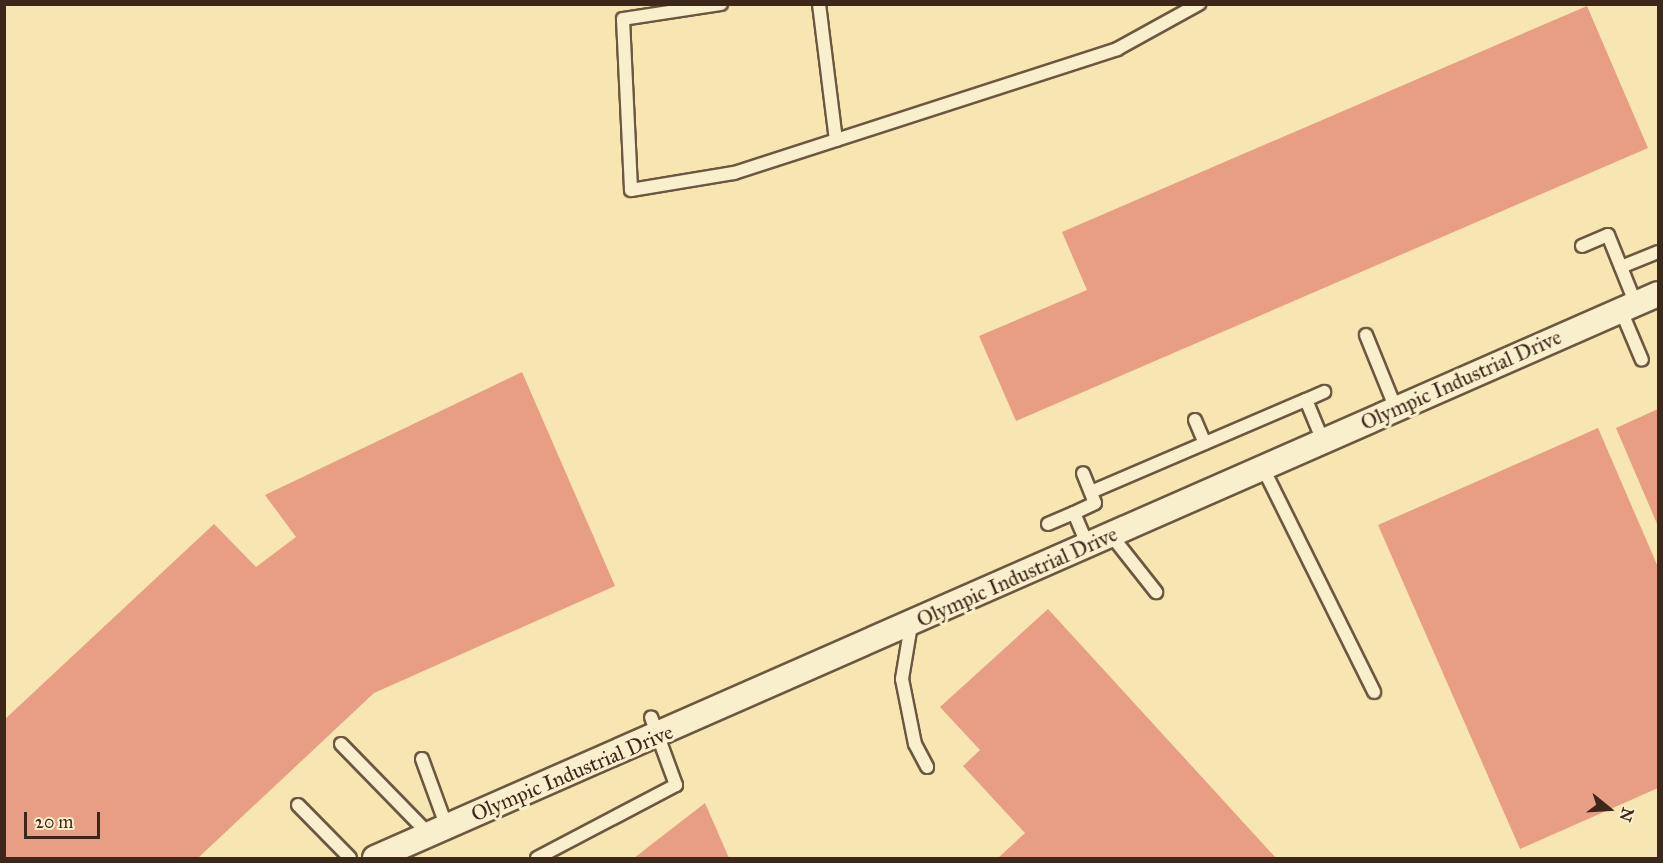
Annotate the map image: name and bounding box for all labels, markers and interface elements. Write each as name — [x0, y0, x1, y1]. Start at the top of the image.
street label: Olympic Industrial Drive — [1357, 324, 1565, 436]
street label: Olympic Industrial Drive — [913, 521, 1121, 633]
street label: Olympic Industrial Drive — [467, 719, 677, 827]
north arrow — [1579, 779, 1639, 839]
scale bar — [27, 800, 104, 838]
text: N — [1615, 805, 1638, 824]
text: 20 m — [35, 811, 73, 833]

